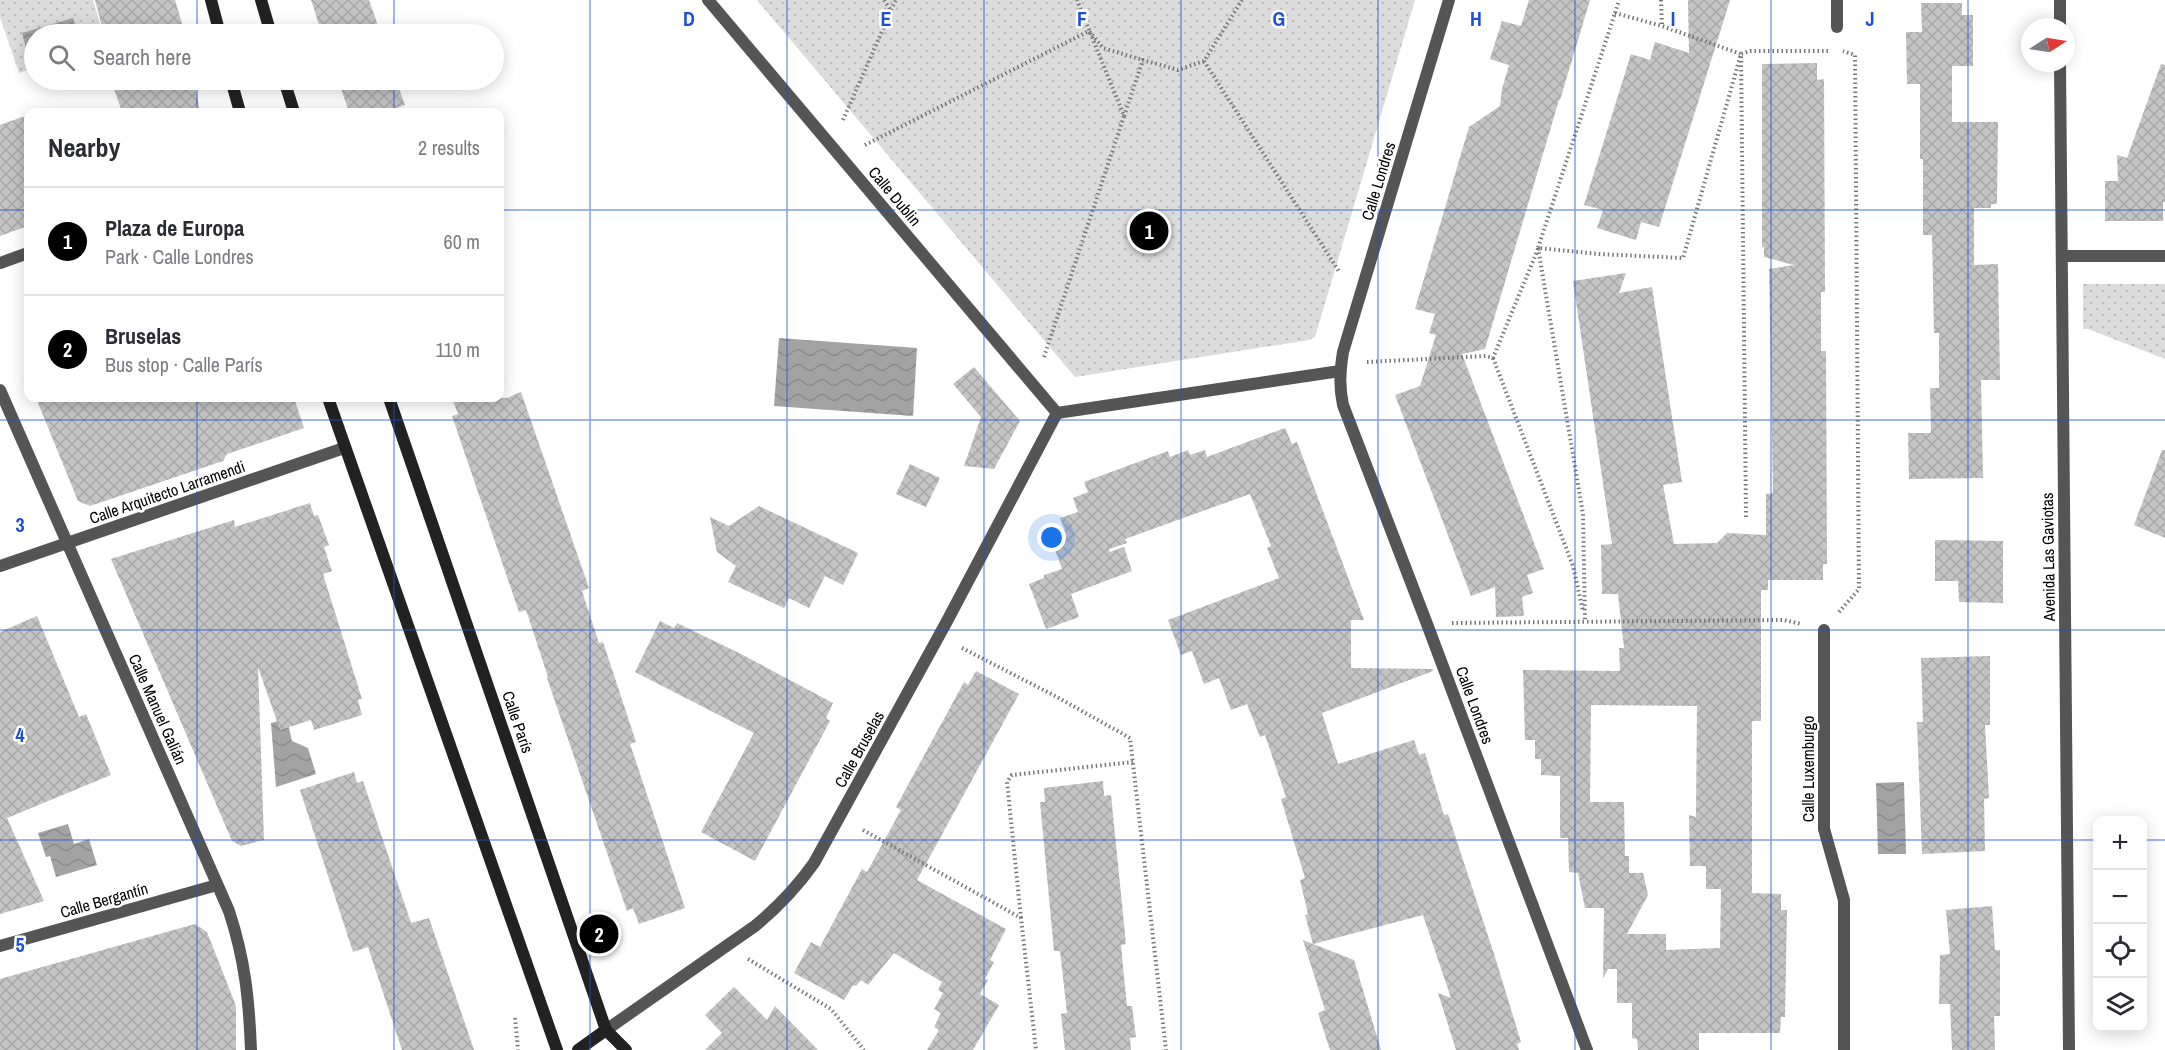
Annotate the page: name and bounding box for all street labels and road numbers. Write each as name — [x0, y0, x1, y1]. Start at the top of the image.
street label: Calle Londres — [1356, 139, 1400, 223]
street label: Calle Dublin — [864, 162, 926, 230]
street label: Calle Arquitecto Larramendi — [86, 455, 248, 529]
street label: Avenida Las Gaviotas — [2036, 492, 2060, 623]
street label: Calle Manuel Galián — [124, 650, 192, 768]
street label: Calle Londres — [1451, 663, 1499, 747]
street label: Calle París — [497, 688, 539, 756]
street label: Calle Bruselas — [829, 707, 889, 791]
street label: Calle Luxemburgo — [1797, 716, 1819, 822]
street label: Calle Bergantín — [58, 877, 150, 923]

